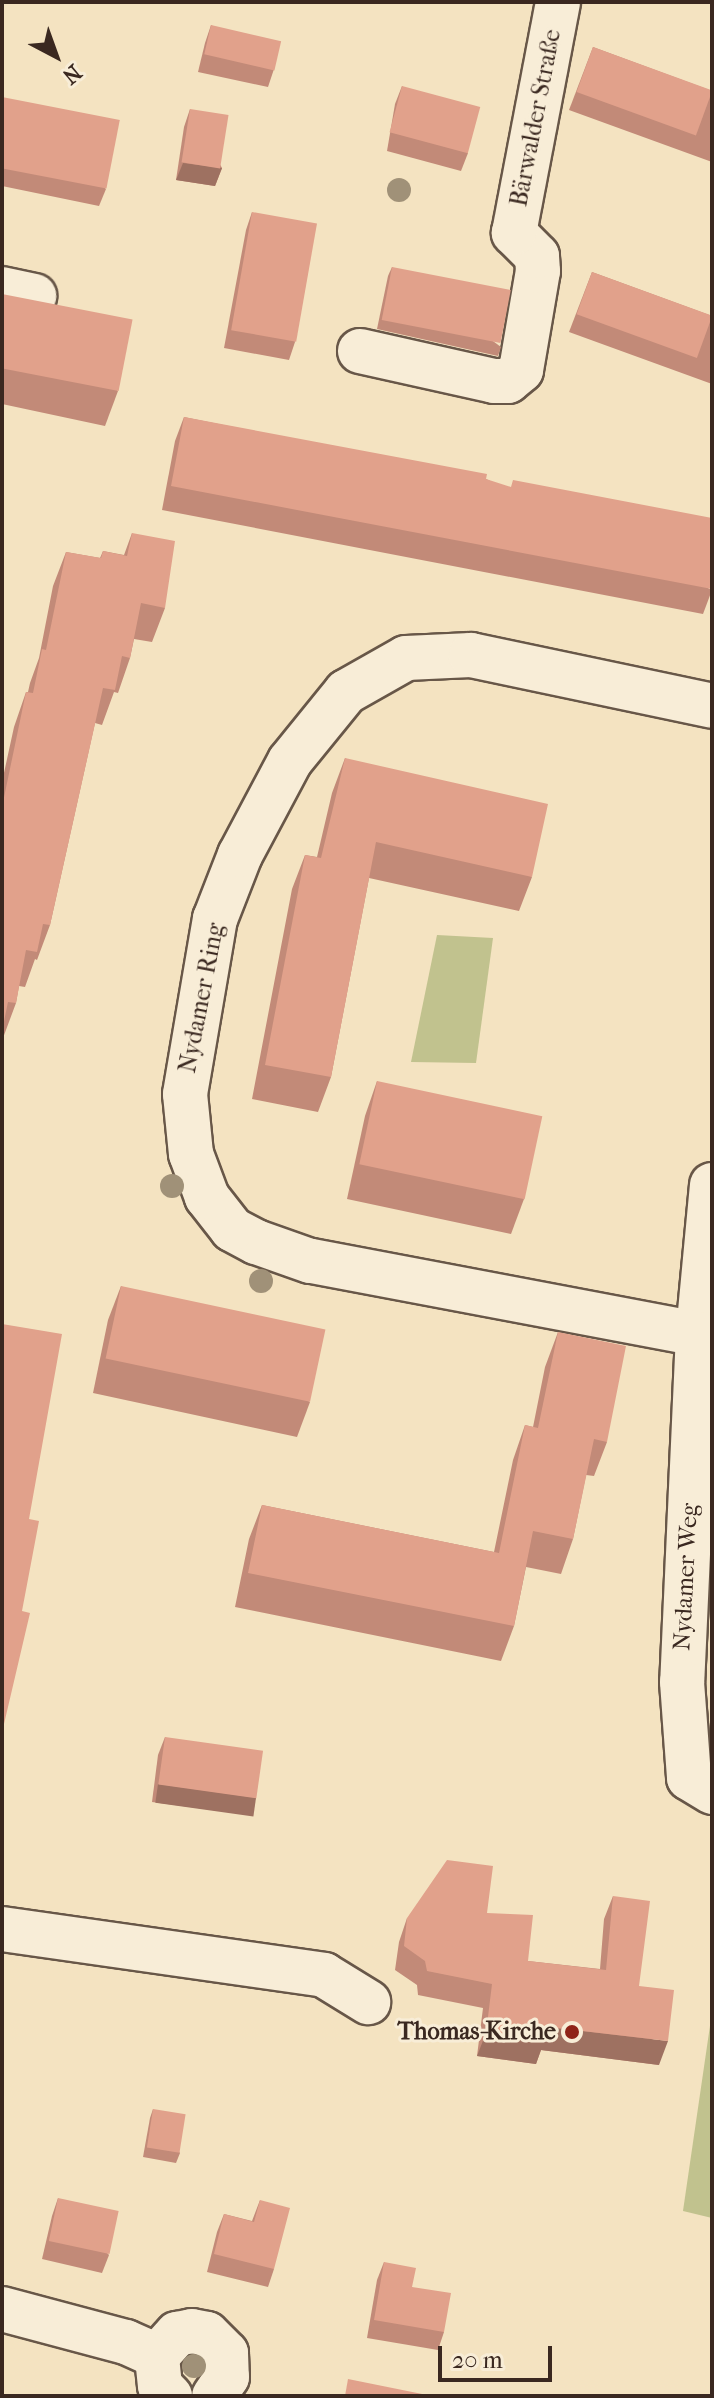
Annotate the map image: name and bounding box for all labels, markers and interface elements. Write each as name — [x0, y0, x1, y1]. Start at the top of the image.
north arrow — [16, 16, 96, 96]
street label: Bärwalder Straße — [505, 27, 567, 209]
text: N — [57, 59, 87, 89]
street label: Nydamer Ring — [173, 921, 231, 1075]
street label: Nydamer Weg — [668, 1503, 704, 1651]
place label: Thomas-Kirche — [397, 2018, 556, 2046]
marker: Thomas-Kirche — [563, 2023, 581, 2041]
scale bar — [442, 2330, 556, 2380]
text: 20 m — [452, 2346, 503, 2374]

